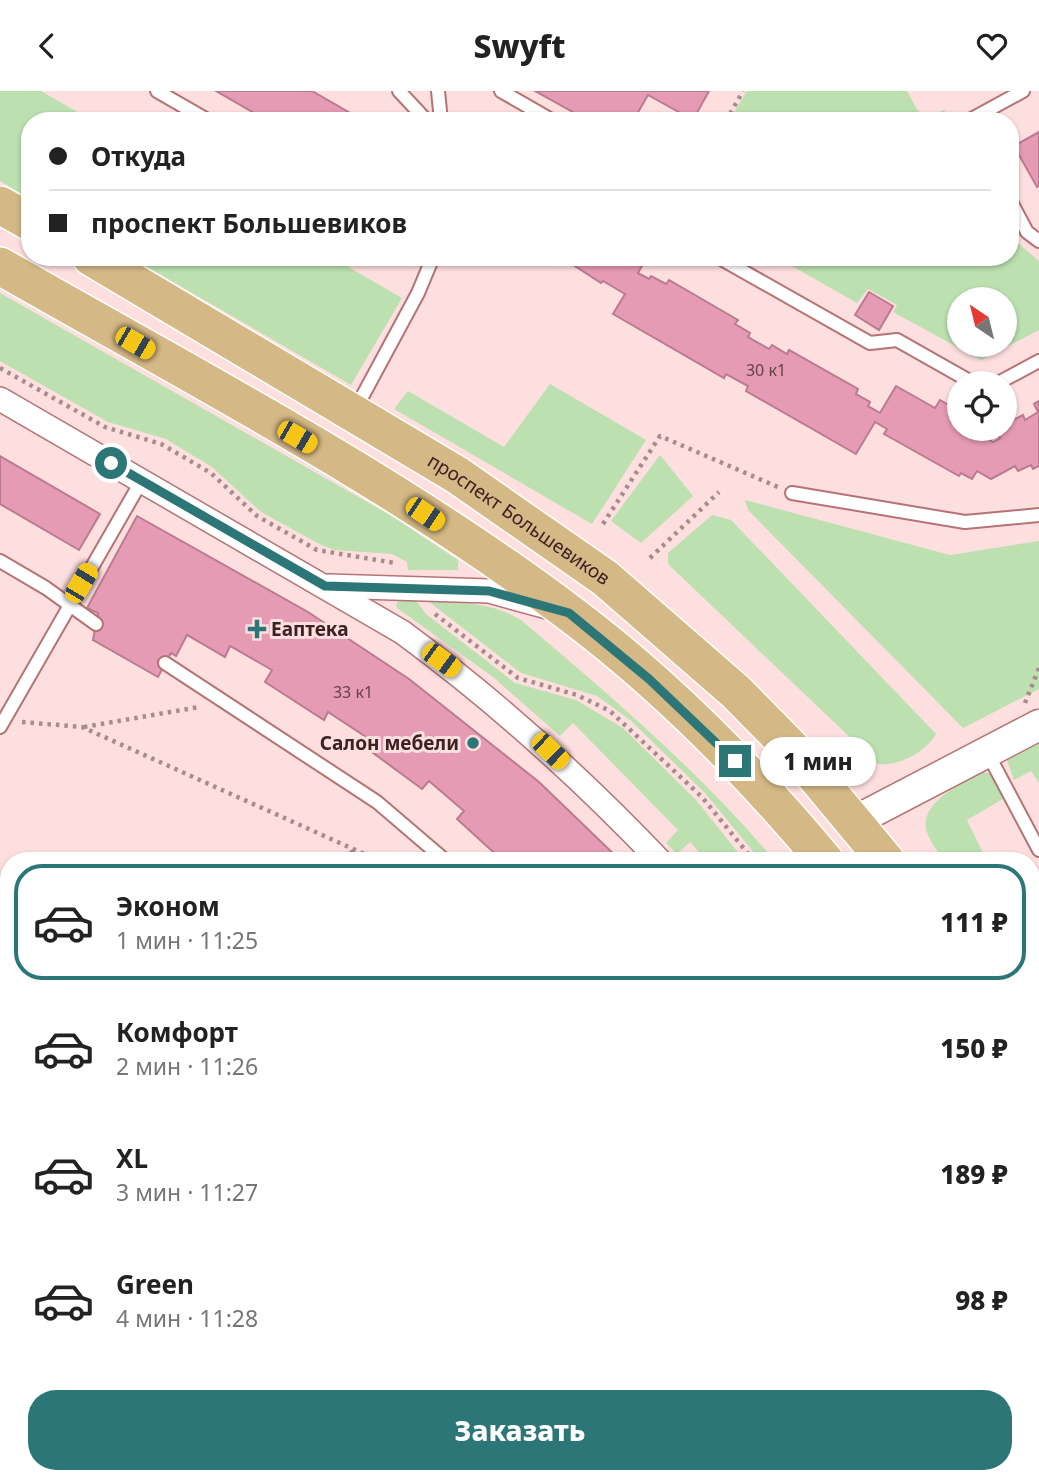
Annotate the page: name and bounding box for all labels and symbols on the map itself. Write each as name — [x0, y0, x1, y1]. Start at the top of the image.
north arrow — [947, 287, 1017, 357]
car — [112, 323, 159, 363]
house number: 30 к1 — [746, 359, 786, 381]
car — [274, 417, 321, 457]
route start — [95, 447, 127, 479]
street label: проспект Большевиков — [423, 447, 615, 591]
car — [402, 494, 449, 534]
car — [62, 560, 101, 606]
place label: Еаптека — [271, 616, 348, 642]
marker: Еаптека — [249, 621, 265, 637]
car — [418, 639, 465, 681]
house number: 33 к1 — [333, 681, 373, 703]
car — [528, 729, 573, 773]
place label: Салон мебели — [320, 730, 459, 756]
marker: Салон мебели — [465, 735, 481, 751]
callout: 1 мин — [760, 737, 875, 785]
route end — [719, 745, 751, 777]

